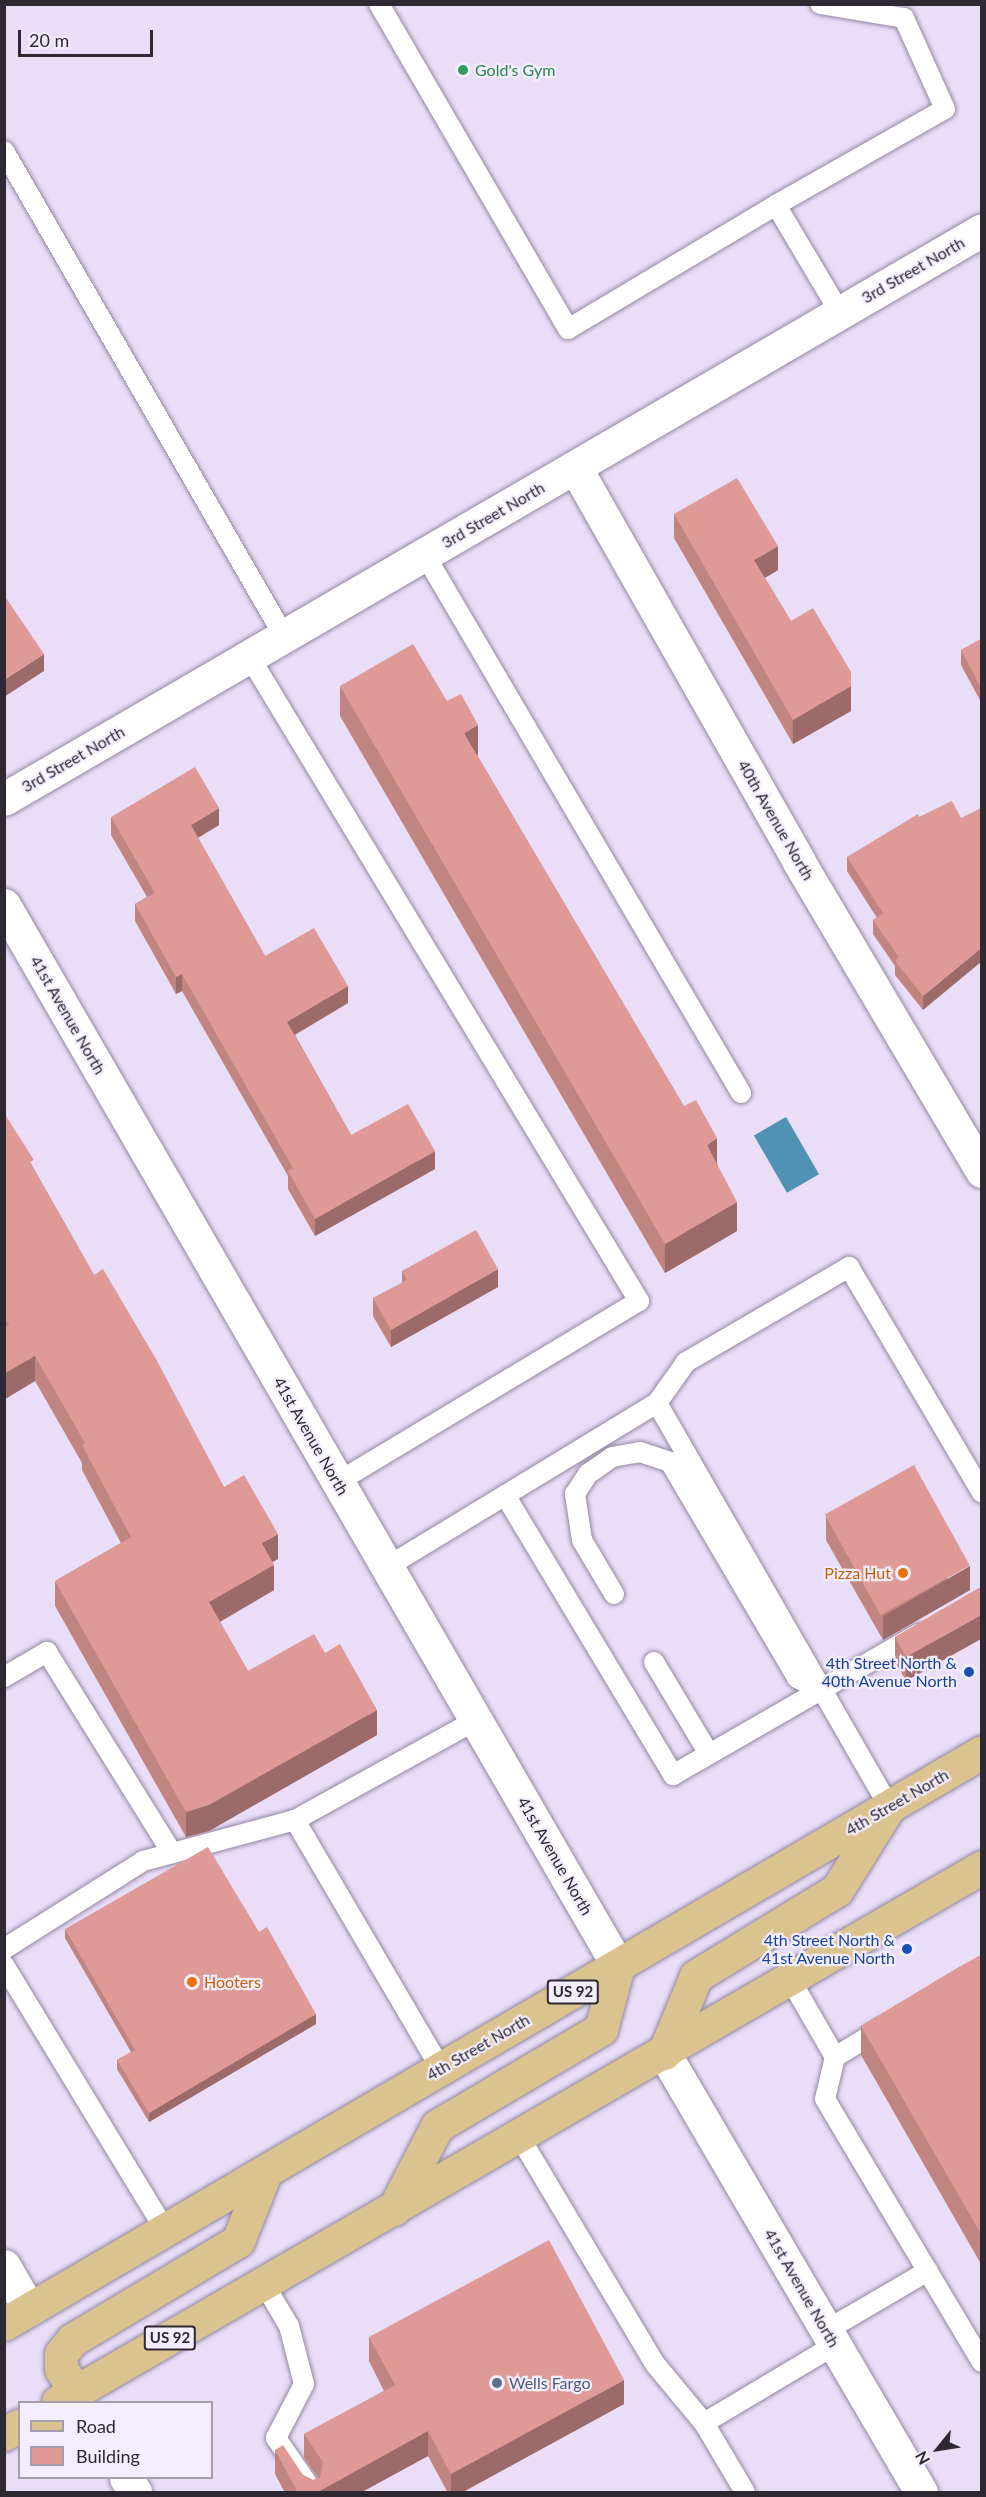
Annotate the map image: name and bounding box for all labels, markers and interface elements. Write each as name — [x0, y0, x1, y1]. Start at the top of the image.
scale bar — [21, 18, 156, 56]
text: 20 m — [29, 29, 69, 51]
place label: Gold's Gym — [475, 60, 555, 80]
marker: Gold's Gym — [456, 63, 470, 77]
street label: 3rd Street North — [858, 233, 968, 307]
street label: 3rd Street North — [438, 478, 548, 552]
street label: 3rd Street North — [18, 722, 128, 796]
street label: 40th Avenue North — [734, 756, 818, 884]
street label: 41st Avenue North — [26, 952, 110, 1078]
street label: 41st Avenue North — [269, 1373, 353, 1499]
place label: Pizza Hut — [824, 1563, 891, 1583]
marker: Pizza Hut — [896, 1566, 910, 1580]
place label: 4th Street North & 40th Avenue North — [821, 1653, 957, 1691]
marker: 4th Street North & 40th Avenue North — [962, 1665, 976, 1679]
street label: 4th Street North — [842, 1765, 952, 1839]
street label: 41st Avenue North — [513, 1793, 597, 1919]
place label: 4th Street North & 41st Avenue North — [761, 1930, 895, 1968]
marker: 4th Street North & 41st Avenue North — [900, 1942, 914, 1956]
place label: Hooters — [204, 1972, 261, 1992]
marker: Hooters — [185, 1975, 199, 1989]
road number: US 92 — [546, 1980, 600, 2004]
street label: 4th Street North — [423, 2010, 533, 2084]
street label: 41st Avenue North — [760, 2225, 844, 2351]
road number: US 92 — [143, 2326, 197, 2350]
place label: Wells Fargo — [509, 2373, 590, 2393]
marker: Wells Fargo — [490, 2376, 504, 2390]
legend — [18, 2401, 213, 2479]
text: Road — [76, 2415, 116, 2437]
north arrow — [908, 2419, 968, 2479]
text: Building — [76, 2445, 140, 2467]
text: N — [911, 2448, 933, 2468]

